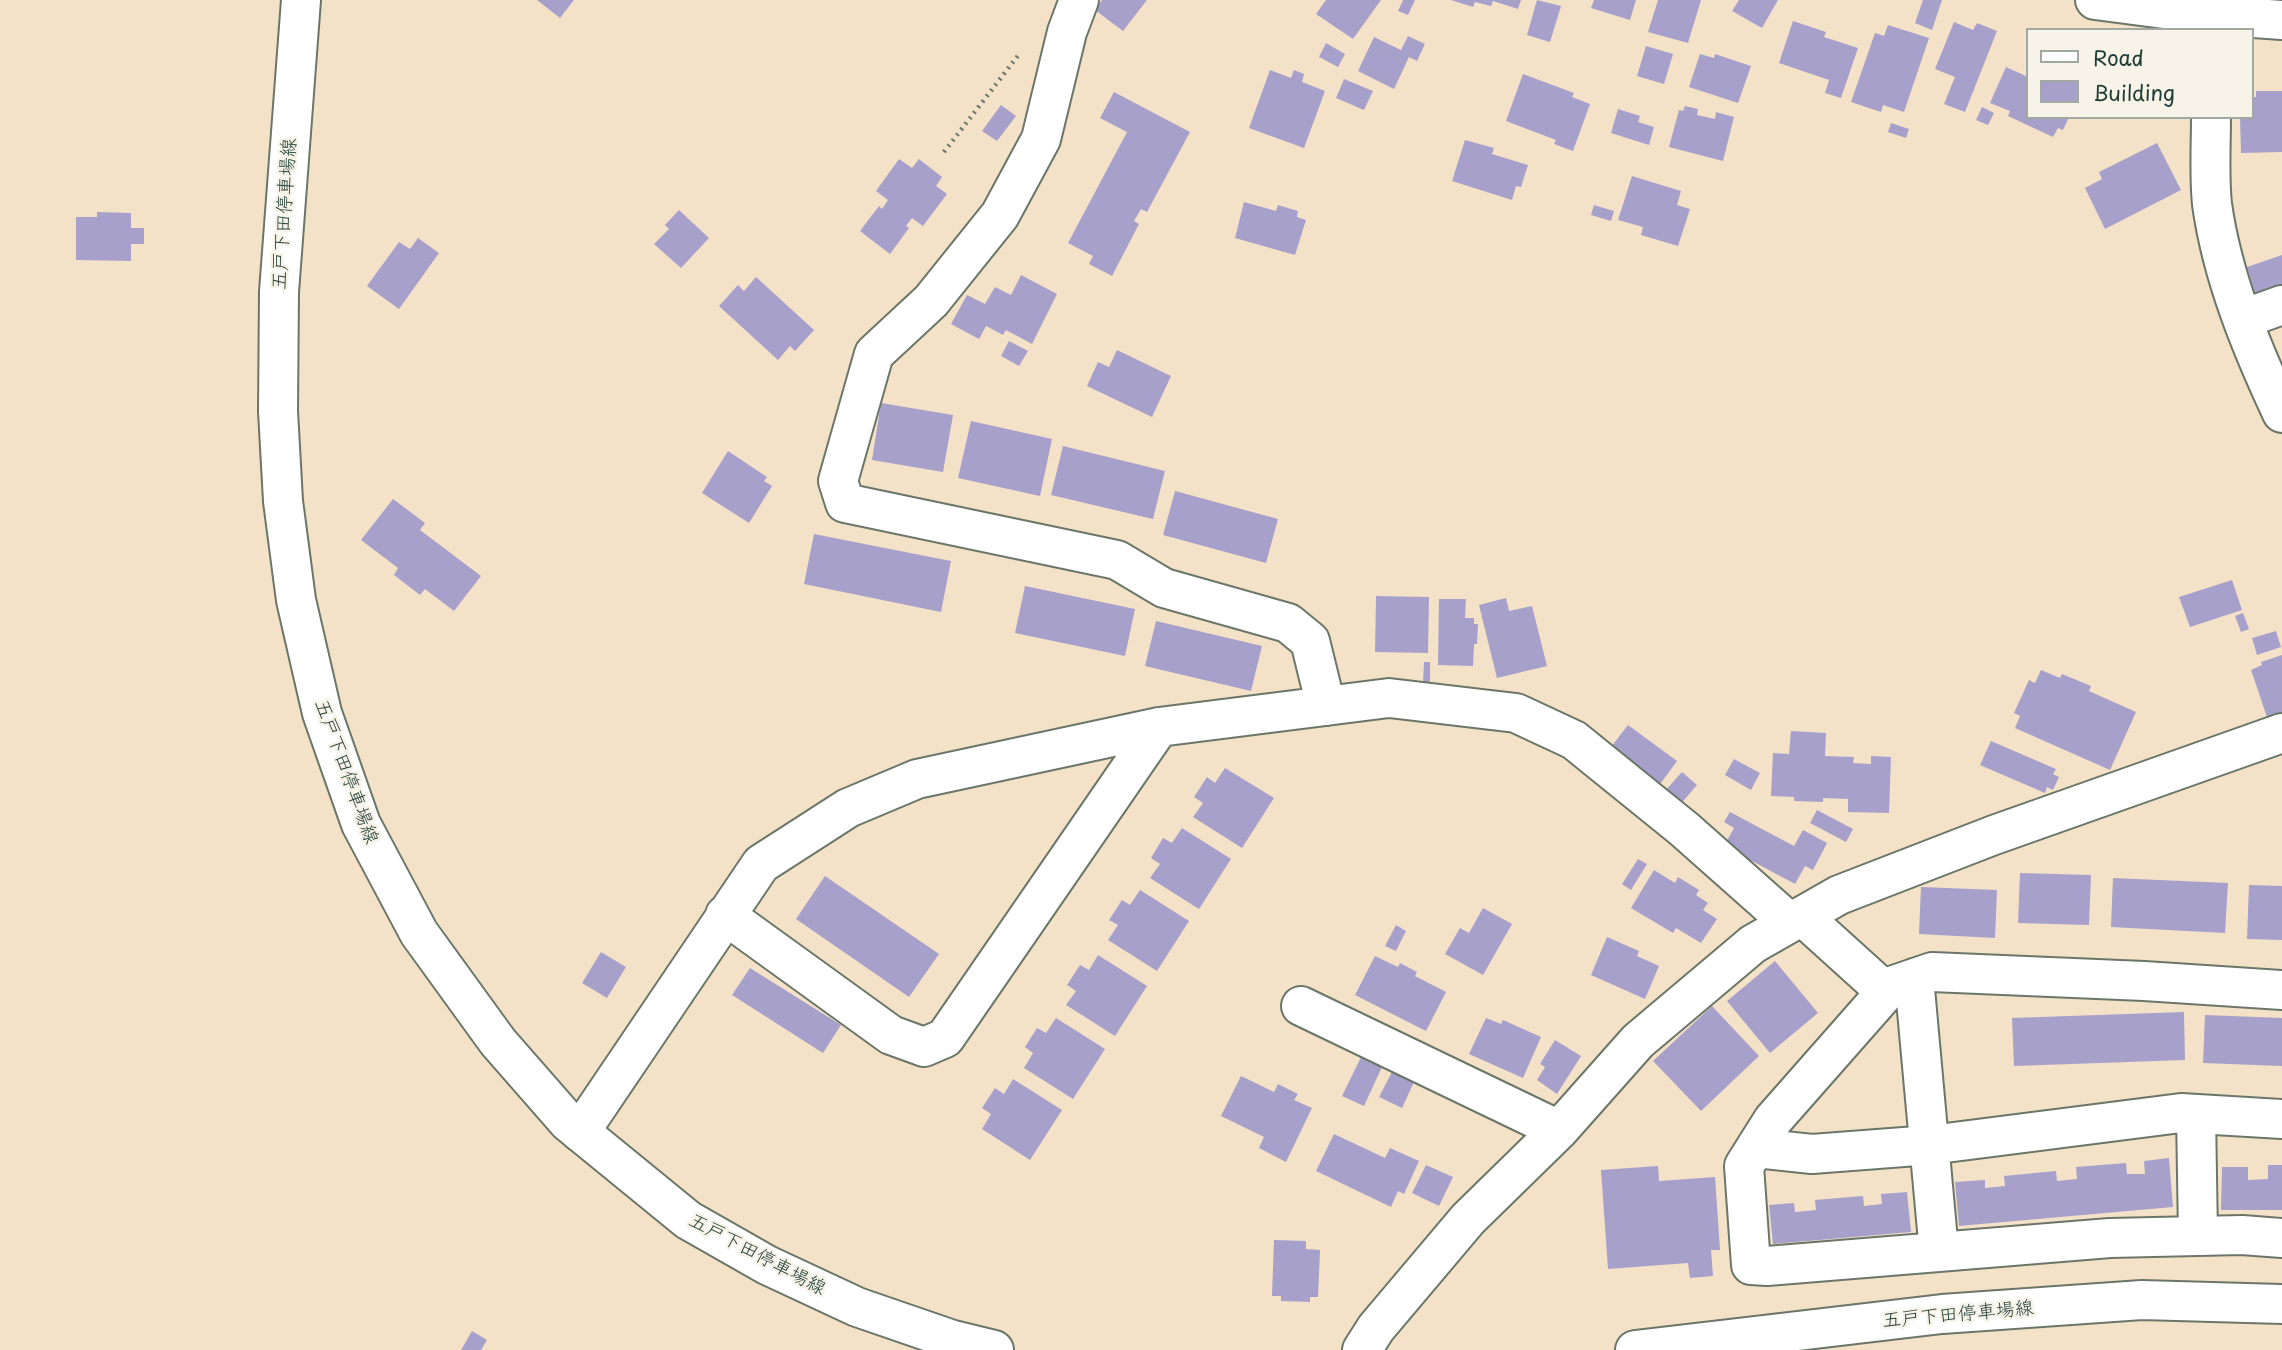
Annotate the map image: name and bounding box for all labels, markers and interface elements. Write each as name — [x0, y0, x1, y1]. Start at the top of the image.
legend — [2026, 28, 2254, 119]
text: Road — [2093, 41, 2144, 73]
text: Building — [2093, 76, 2175, 108]
street label: 五戸下田停車場線 — [268, 137, 302, 291]
street label: 五戸下田停車場線 — [309, 697, 383, 847]
street label: 五戸下田停車場線 — [685, 1209, 829, 1301]
street label: 五戸下田停車場線 — [1881, 1297, 2035, 1333]

